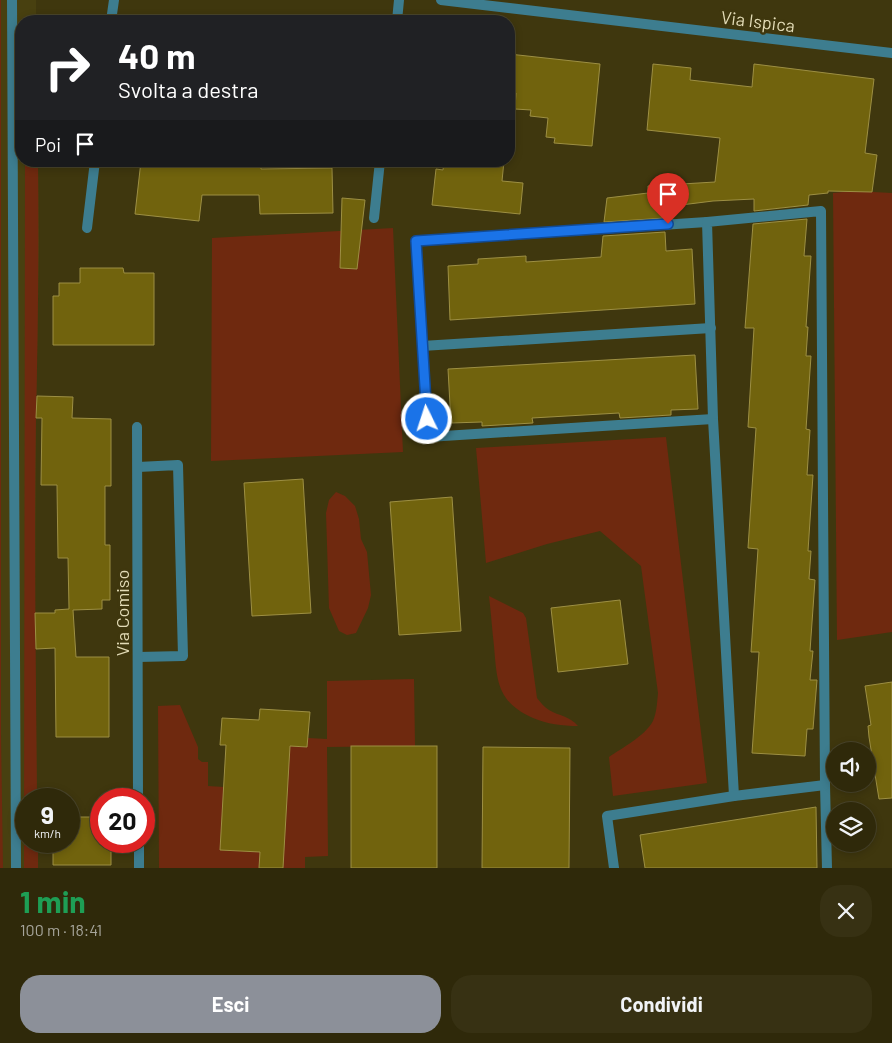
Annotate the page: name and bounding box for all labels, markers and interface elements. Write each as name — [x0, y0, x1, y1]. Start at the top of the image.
street label: Via Ispica — [720, 6, 796, 36]
text: 40 m — [118, 34, 195, 76]
icon: right — [35, 35, 100, 100]
text: Svolta a destra — [118, 76, 259, 102]
icon: arrive — [71, 130, 99, 158]
text: Poi — [35, 133, 61, 156]
pin — [647, 173, 689, 224]
icon: arrive — [654, 180, 682, 208]
position arrow — [400, 392, 452, 444]
street label: Via Comiso — [111, 570, 133, 656]
map controls — [826, 742, 876, 852]
button: sound — [826, 742, 876, 792]
speed limit sign: 20 — [90, 788, 155, 853]
text: 9 — [41, 799, 54, 829]
button: layers — [826, 802, 876, 852]
text: km/h — [34, 826, 61, 840]
text: 1 min — [20, 883, 86, 919]
button: close — [820, 885, 872, 937]
text: 100 m · 18:41 — [20, 920, 102, 939]
button: Esci — [20, 975, 441, 1033]
button: Condividi — [451, 975, 872, 1033]

